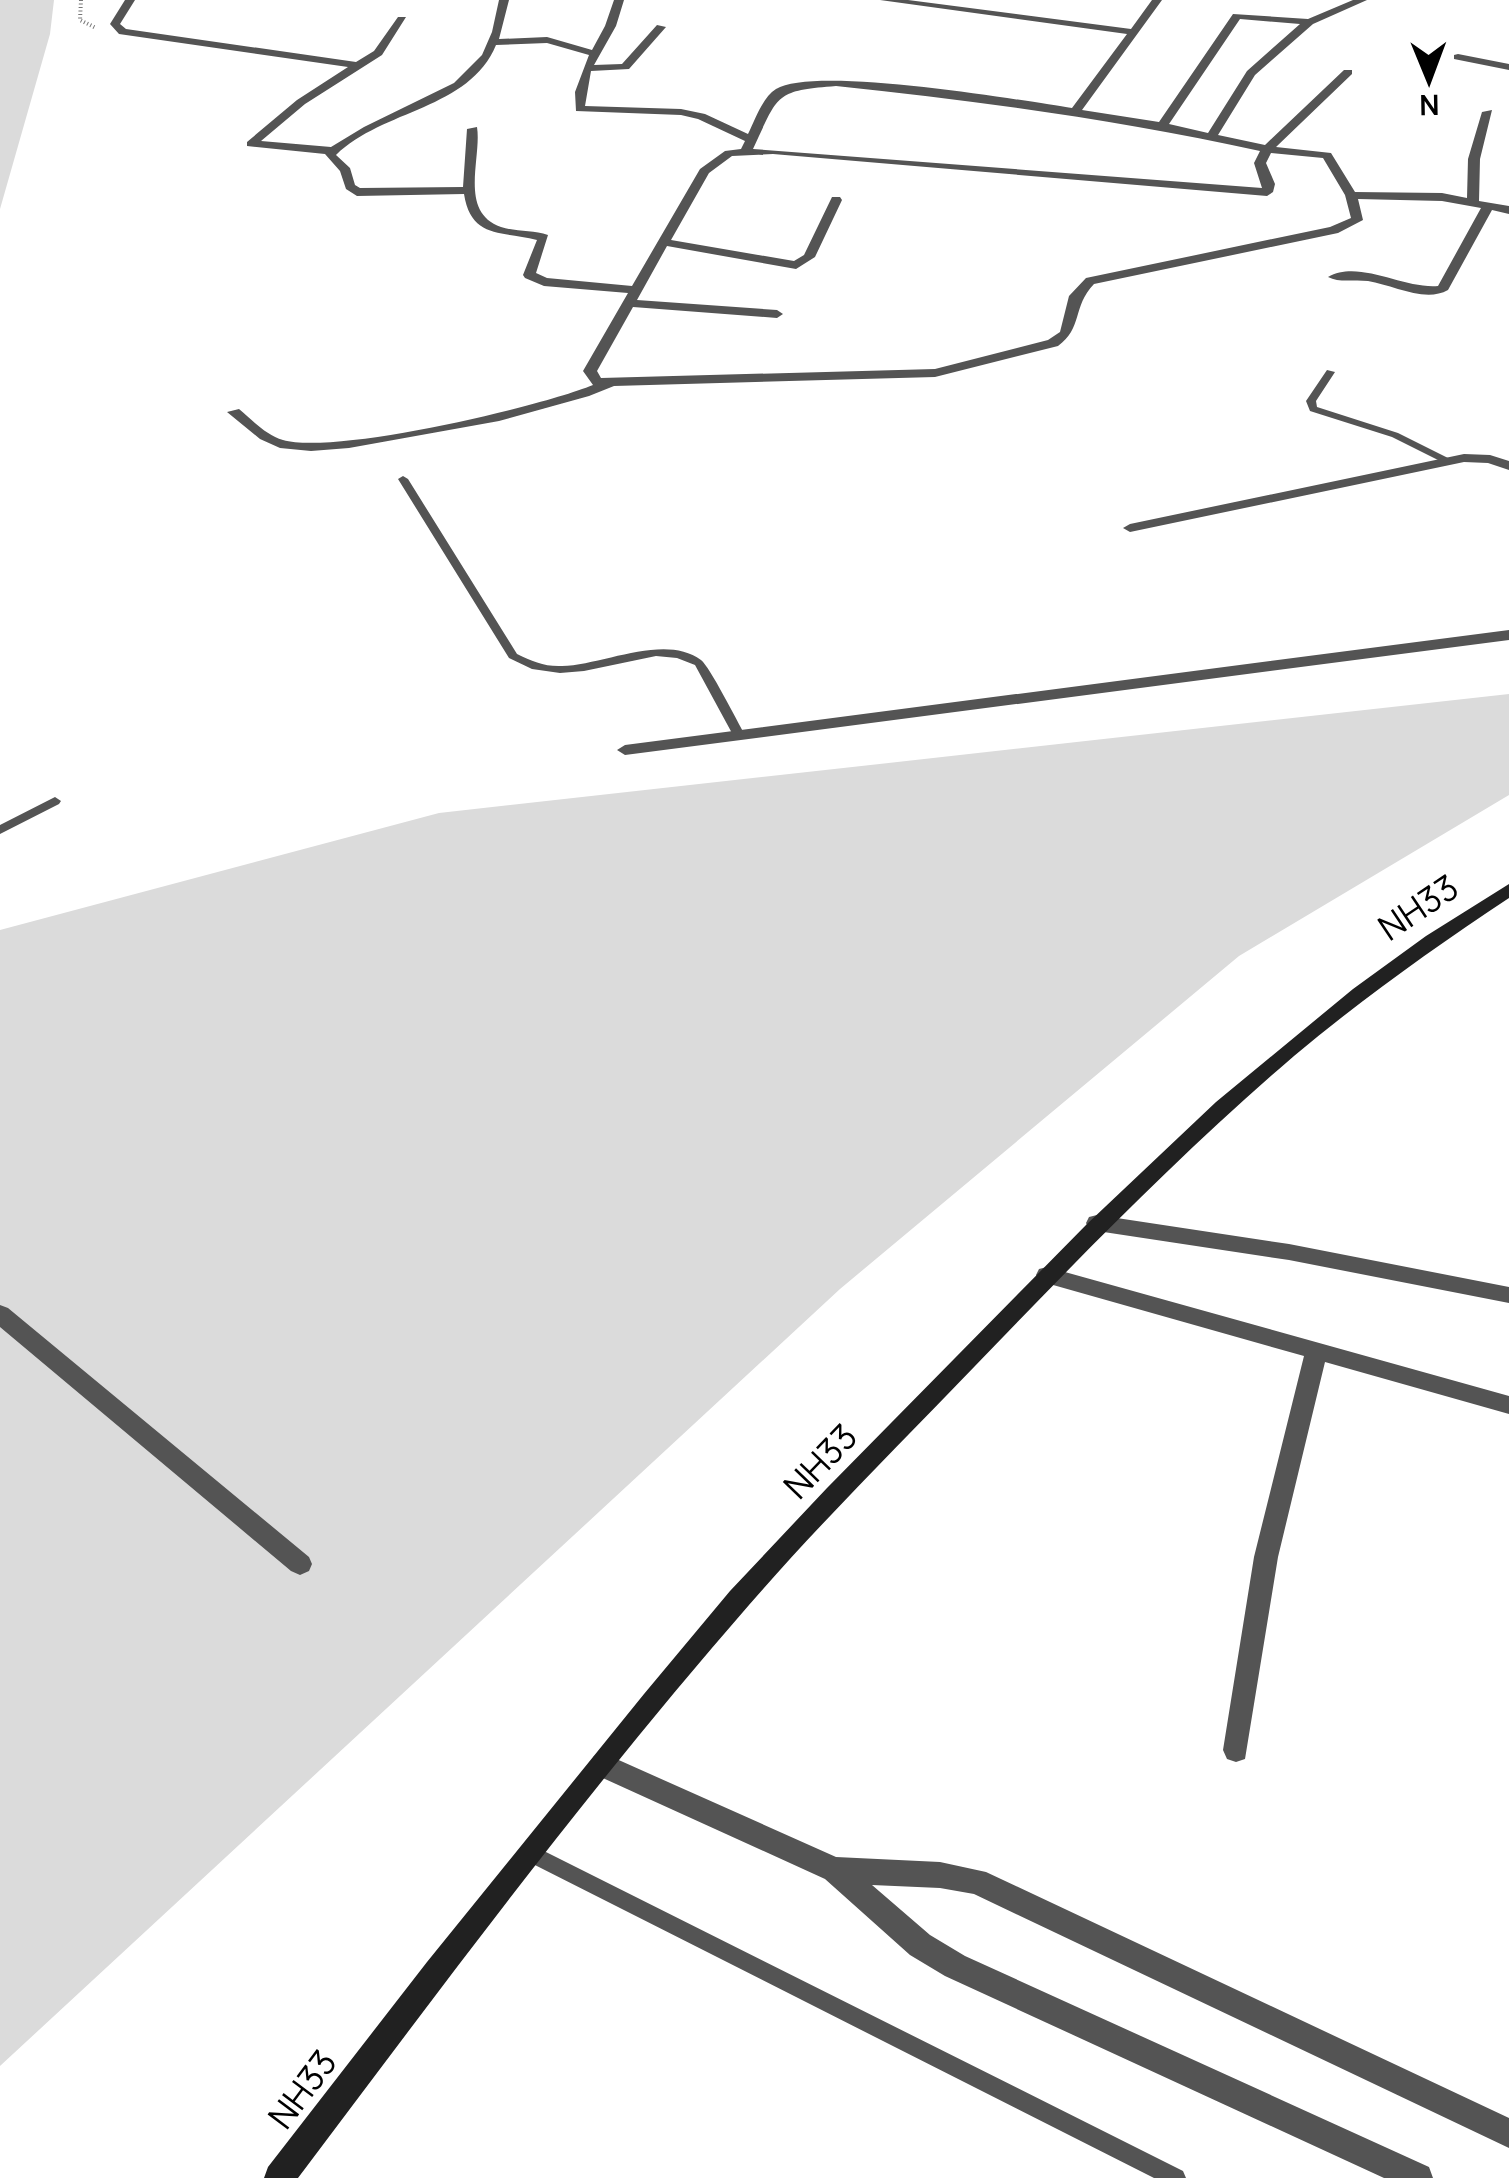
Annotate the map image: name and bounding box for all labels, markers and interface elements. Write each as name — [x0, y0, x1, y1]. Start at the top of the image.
north arrow — [1379, 30, 1479, 130]
text: N — [1419, 87, 1440, 125]
street label: NH33 — [1369, 863, 1467, 951]
street label: NH33 — [773, 1413, 867, 1509]
street label: NH33 — [257, 2040, 347, 2138]

